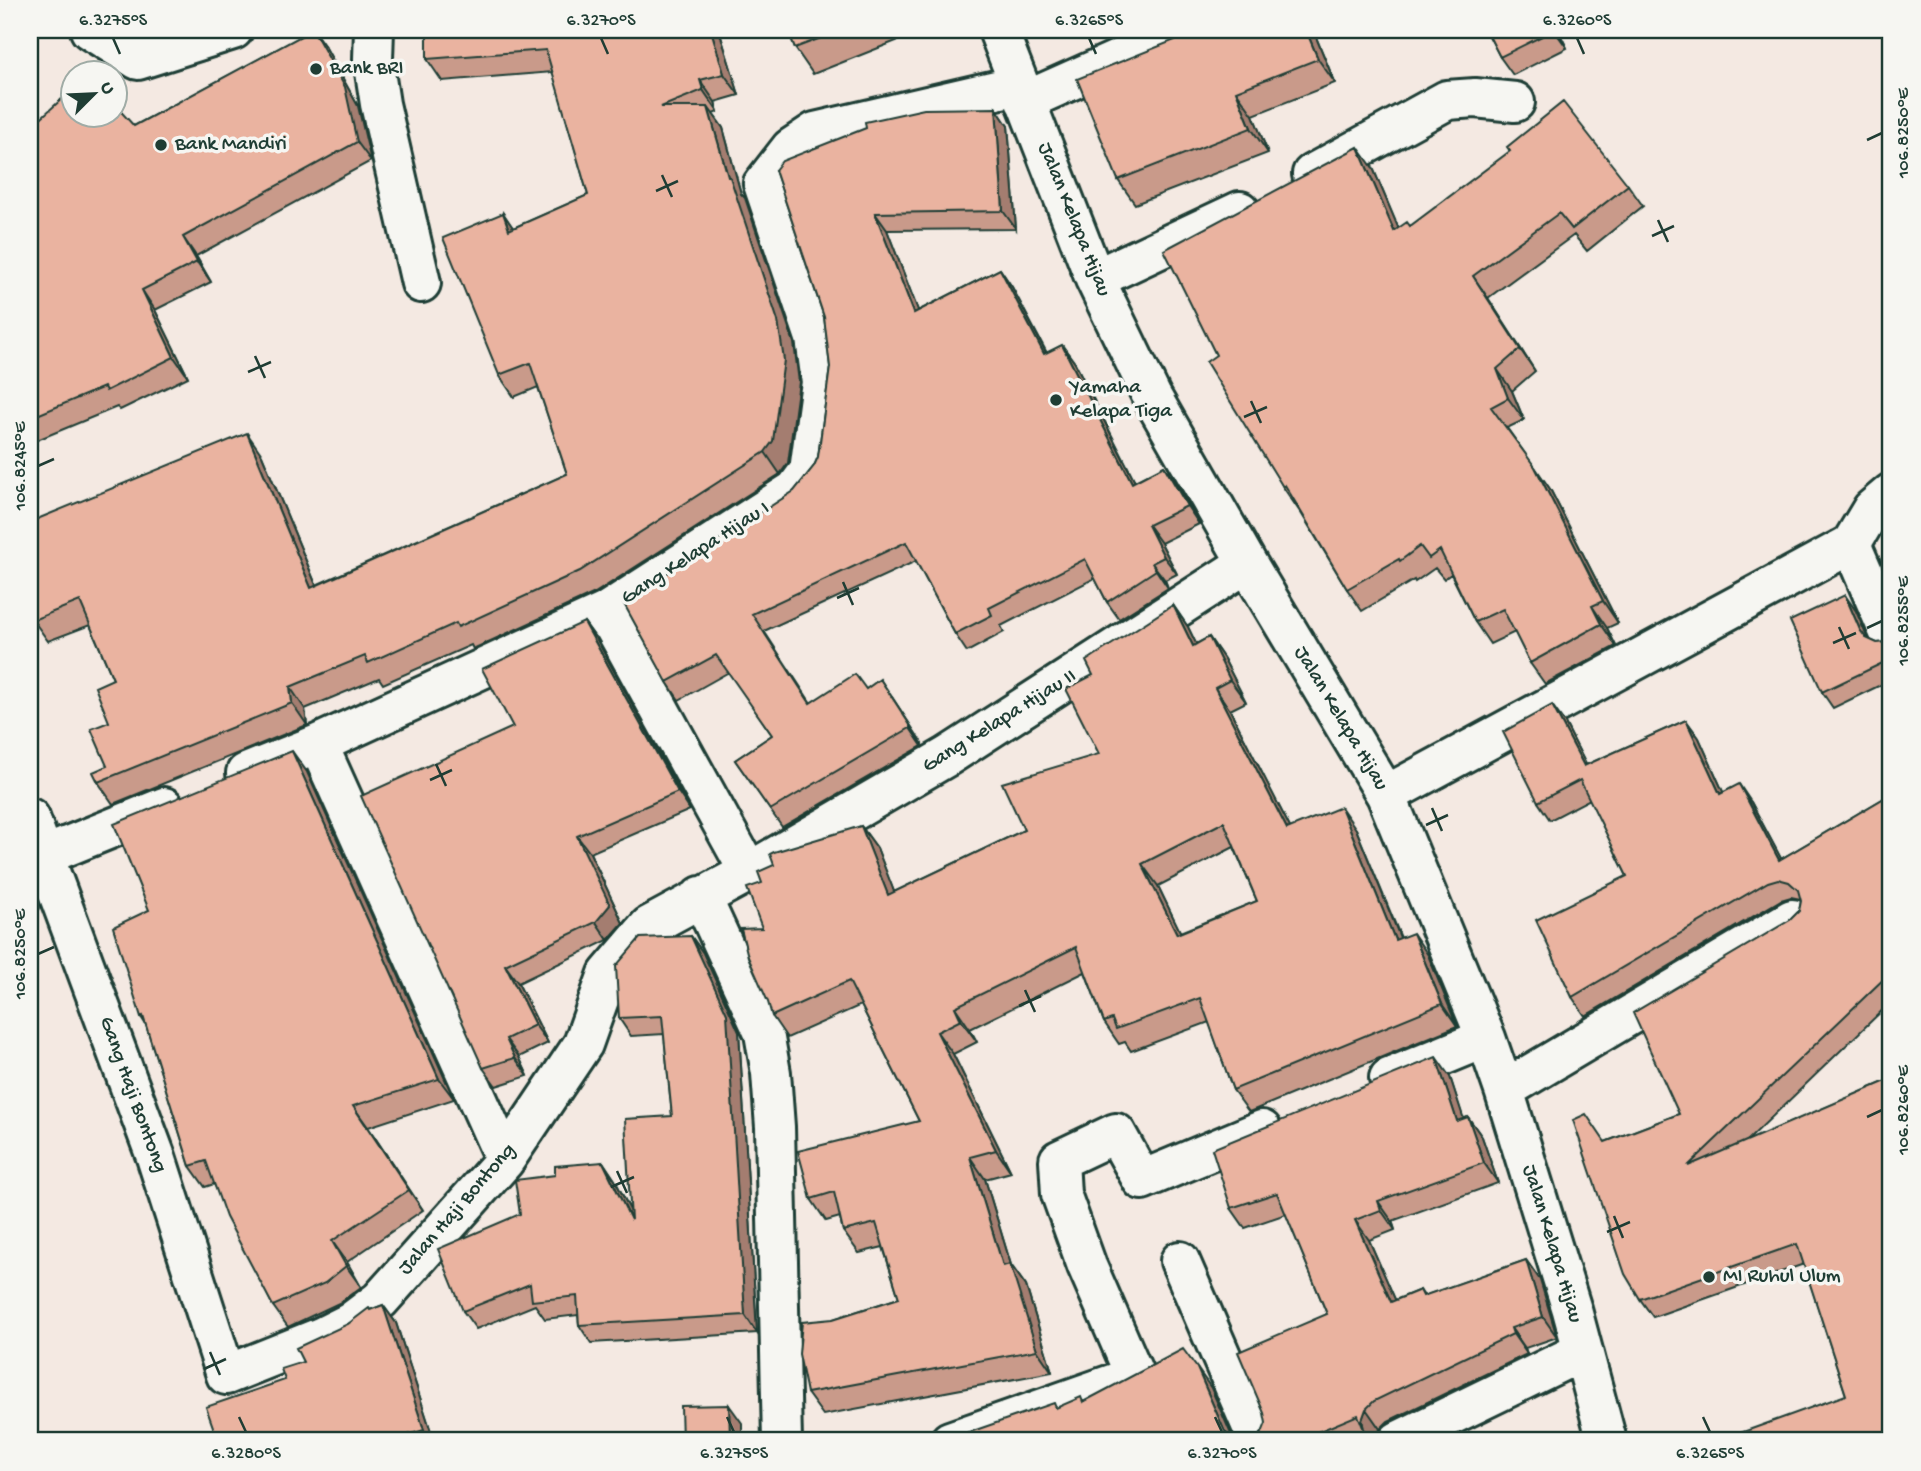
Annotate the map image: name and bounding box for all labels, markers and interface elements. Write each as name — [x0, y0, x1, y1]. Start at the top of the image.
text: 6.3275°S — [79, 11, 148, 32]
text: 6.3270°S — [567, 11, 636, 32]
text: 6.3265°S — [1055, 11, 1124, 32]
text: 6.3260°S — [1543, 11, 1612, 32]
place label: Bank BRI — [329, 57, 404, 82]
north arrow — [60, 60, 130, 130]
marker: Bank BRI — [308, 61, 324, 77]
text: U — [94, 79, 119, 98]
text: 106.8250°E — [1894, 87, 1915, 179]
place label: Bank Mandiri — [174, 133, 287, 158]
marker: Bank Mandiri — [153, 137, 169, 153]
street label: Jalan Kelapa Hijau — [1031, 139, 1115, 301]
place label: Yamaha Kelapa Tiga — [1068, 376, 1173, 425]
marker: Yamaha Kelapa Tiga — [1048, 392, 1064, 408]
text: 106.8245°E — [11, 421, 32, 511]
street label: Gang Kelapa Hijau I — [617, 497, 775, 611]
text: 106.8255°E — [1894, 576, 1915, 667]
street label: Jalan Kelapa Hijau — [1287, 642, 1393, 796]
street label: Gang Kelapa Hijau II — [918, 665, 1082, 779]
text: 106.8250°E — [11, 908, 32, 1000]
street label: Gang Haji Bontong — [92, 1014, 172, 1176]
text: 106.8260°E — [1894, 1064, 1915, 1156]
street label: Jalan Haji Bontong — [394, 1139, 522, 1281]
street label: Jalan Kelapa Hijau — [1515, 1162, 1587, 1326]
place label: MI Ruhul Ulum — [1723, 1265, 1841, 1290]
marker: MI Ruhul Ulum — [1701, 1269, 1717, 1285]
text: 6.3280°S — [211, 1444, 281, 1465]
text: 6.3275°S — [700, 1444, 769, 1465]
text: 6.3270°S — [1188, 1444, 1257, 1465]
text: 6.3265°S — [1676, 1444, 1745, 1465]

